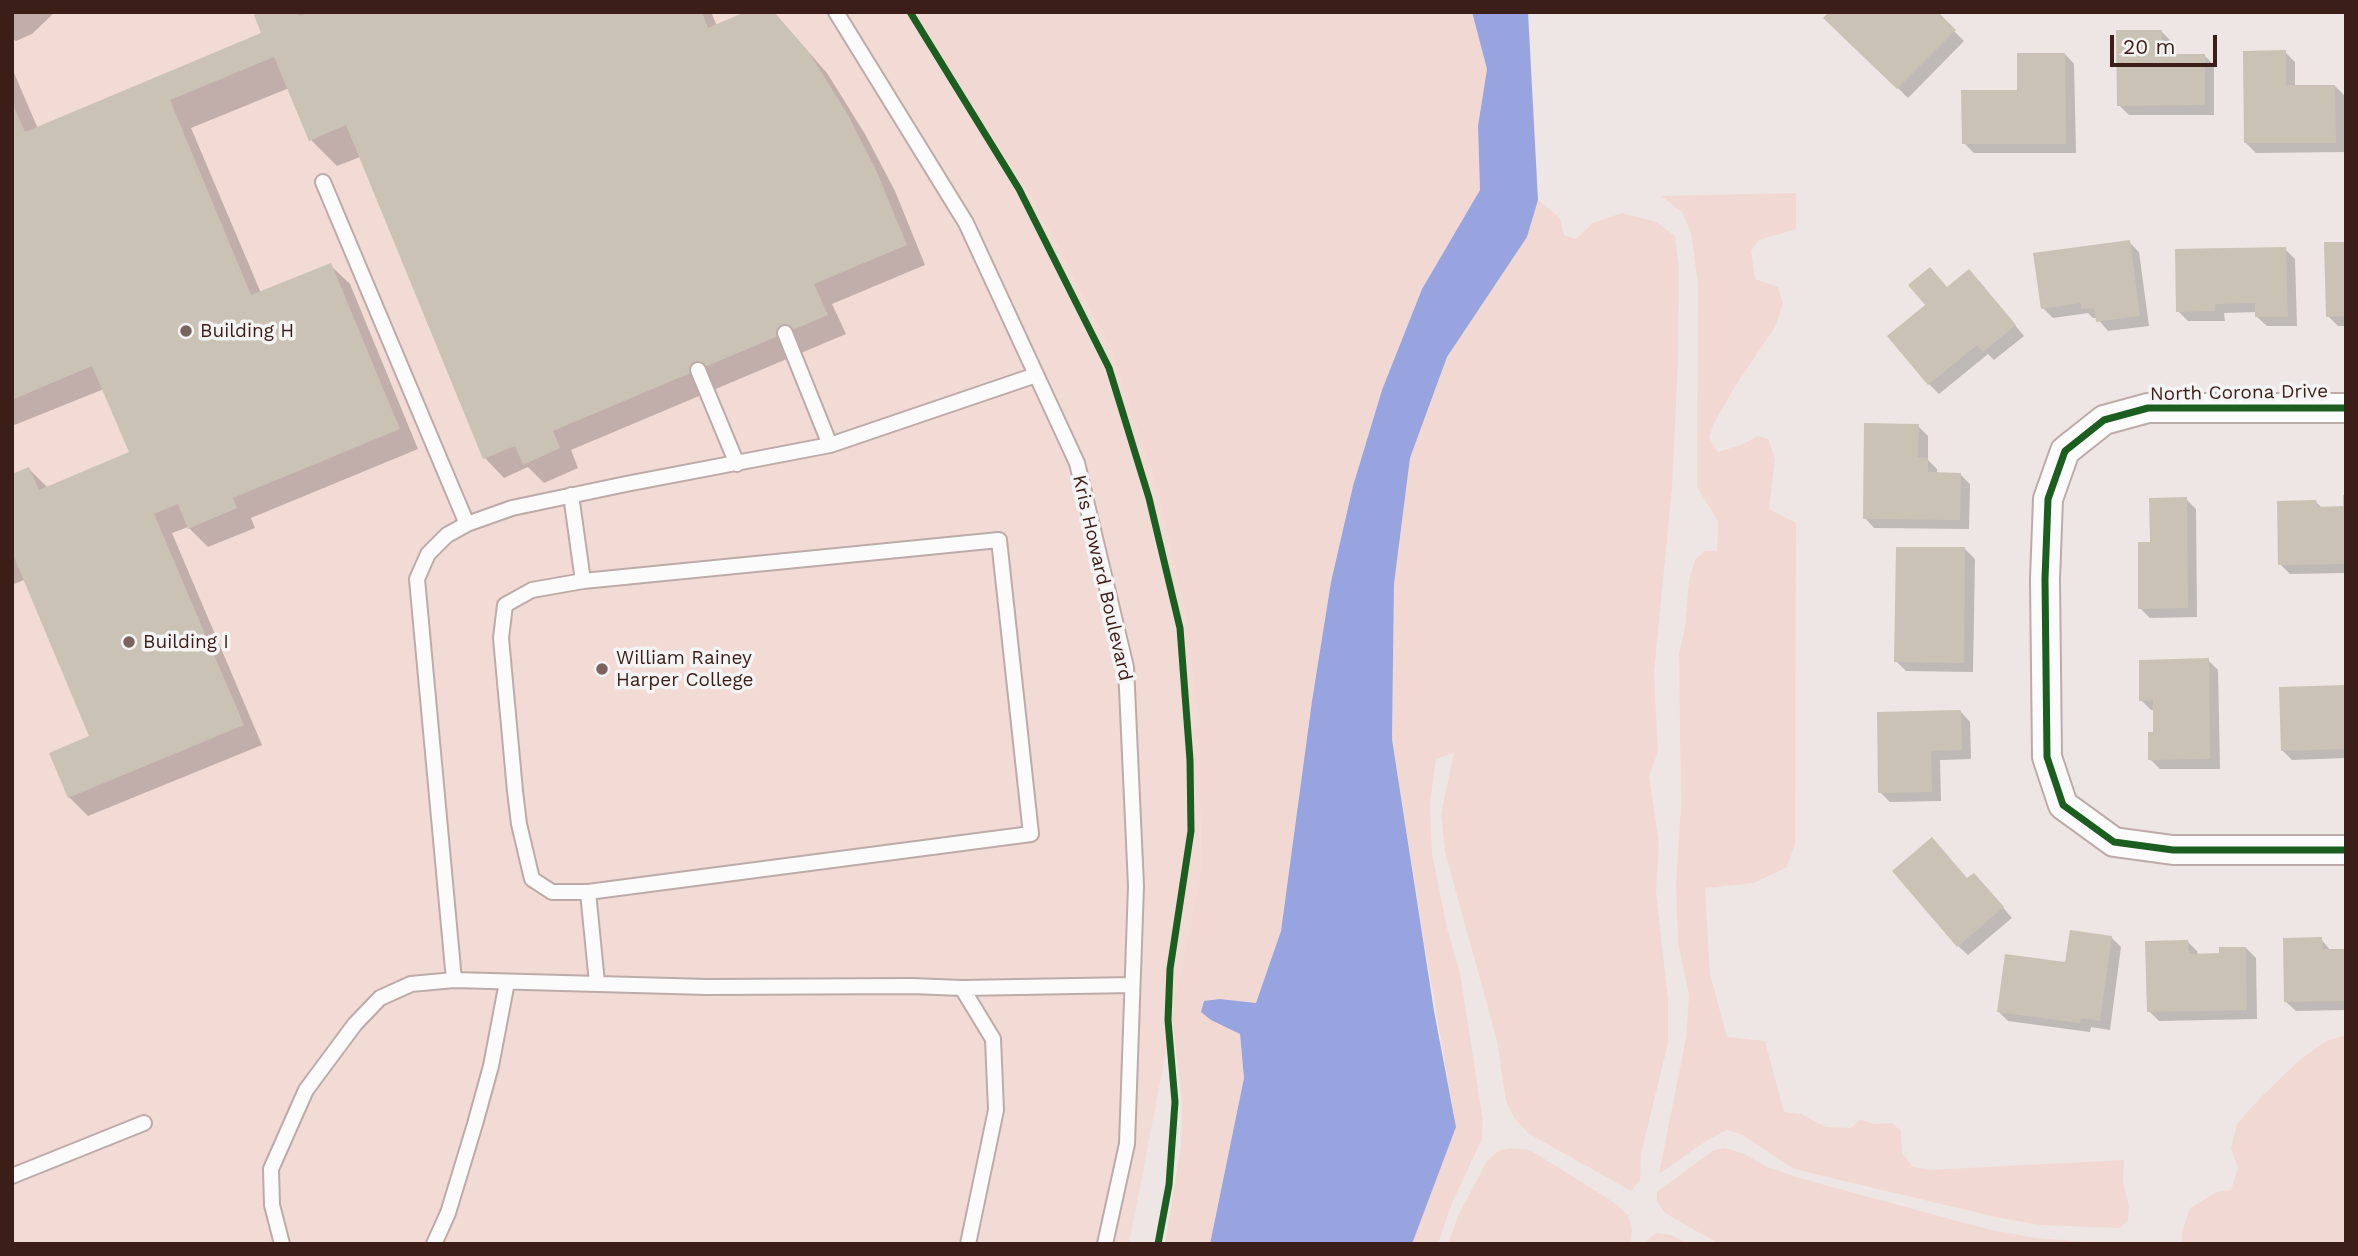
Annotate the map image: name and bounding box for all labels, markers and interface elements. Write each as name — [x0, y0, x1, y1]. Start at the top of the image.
scale bar — [2113, 21, 2220, 65]
text: 20 m — [2123, 34, 2175, 59]
place label: Building H — [200, 320, 294, 342]
marker: Building H — [178, 323, 194, 339]
street label: North Corona Drive — [2150, 380, 2328, 406]
street label: Kris Howard Boulevard — [1067, 473, 1137, 683]
place label: Building I — [143, 631, 229, 653]
marker: Building I — [121, 634, 137, 650]
place label: William Rainey Harper College — [616, 647, 754, 691]
marker: William Rainey Harper College — [594, 661, 610, 677]

